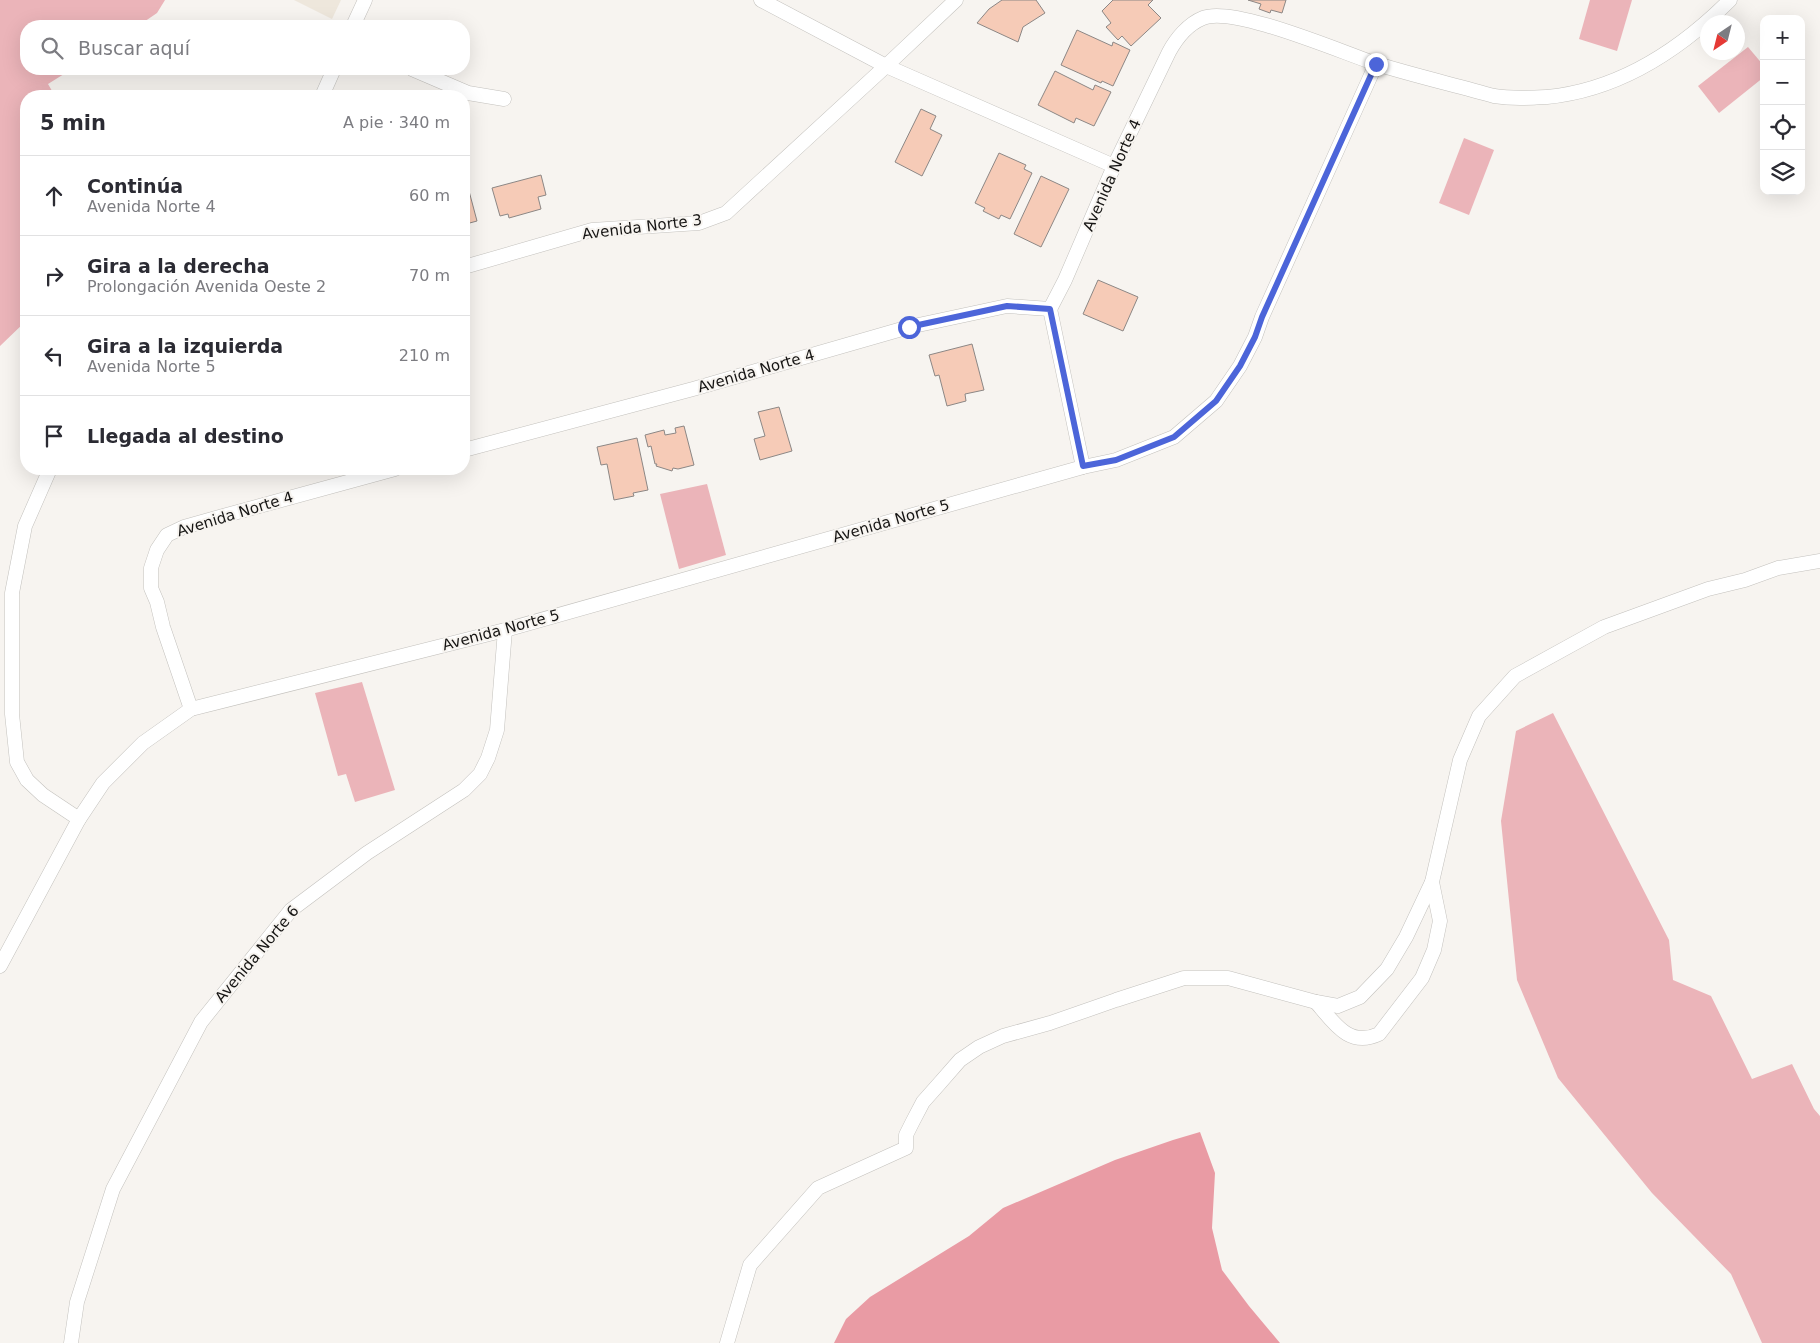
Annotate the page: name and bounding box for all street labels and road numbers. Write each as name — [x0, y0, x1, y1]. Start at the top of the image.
street label: Avenida Norte 4 — [1079, 116, 1145, 234]
street label: Avenida Norte 3 — [581, 211, 703, 243]
street label: Avenida Norte 4 — [696, 346, 816, 396]
street label: Avenida Norte 4 — [175, 488, 295, 540]
street label: Avenida Norte 5 — [831, 496, 951, 546]
street label: Avenida Norte 5 — [440, 606, 562, 654]
street label: Avenida Norte 6 — [211, 902, 303, 1006]

